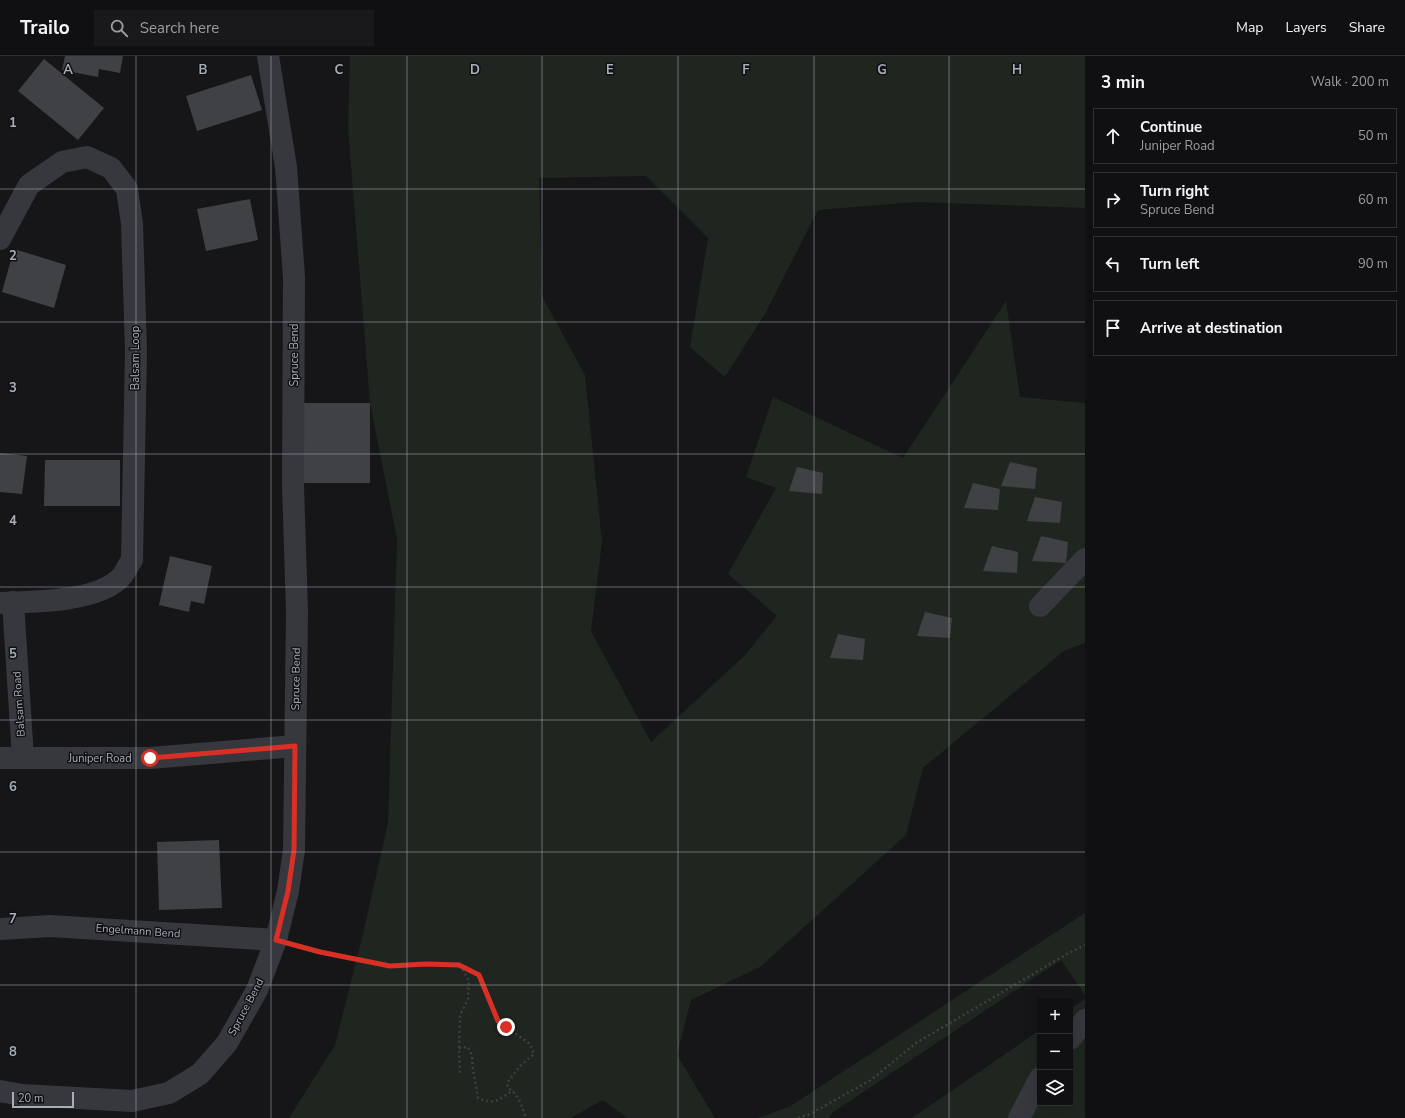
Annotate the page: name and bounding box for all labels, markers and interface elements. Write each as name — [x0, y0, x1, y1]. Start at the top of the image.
search box — [94, 10, 374, 46]
text: Trailo — [20, 15, 70, 41]
icon: search — [108, 17, 130, 39]
text: Search here — [140, 18, 219, 38]
text: Map — [1236, 18, 1263, 37]
text: Layers — [1285, 18, 1327, 37]
text: Share — [1349, 18, 1385, 37]
text: A — [63, 61, 73, 79]
text: B — [199, 61, 208, 79]
text: C — [335, 61, 344, 79]
text: D — [470, 61, 480, 79]
text: E — [606, 61, 614, 79]
text: F — [742, 61, 750, 79]
text: G — [877, 61, 887, 79]
text: H — [1012, 61, 1022, 79]
text: 3 min — [1101, 71, 1145, 94]
text: Walk · 200 m — [1311, 73, 1389, 91]
text: 1 — [9, 114, 17, 132]
text: Continue — [1140, 117, 1202, 137]
icon: ahead — [1102, 125, 1124, 147]
text: 50 m — [1358, 127, 1388, 145]
text: Juniper Road — [1140, 137, 1215, 155]
text: Turn right — [1140, 181, 1209, 201]
icon: right — [1102, 189, 1124, 211]
text: 60 m — [1358, 191, 1388, 209]
text: Spruce Bend — [1140, 201, 1214, 219]
text: 2 — [9, 247, 17, 265]
icon: left — [1102, 253, 1124, 275]
text: Turn left — [1140, 254, 1199, 274]
text: 90 m — [1358, 255, 1388, 273]
icon: arrive — [1102, 317, 1124, 339]
text: Arrive at destination — [1140, 318, 1283, 338]
street label: Spruce Bend — [287, 324, 302, 386]
street label: Balsam Loop — [128, 326, 143, 390]
text: 3 — [9, 379, 17, 397]
text: 4 — [9, 512, 17, 530]
text: 5 — [9, 645, 17, 663]
street label: Spruce Bend — [288, 647, 304, 711]
street label: Balsam Road — [9, 671, 29, 737]
route start — [141, 749, 159, 767]
street label: Juniper Road — [67, 751, 132, 766]
text: 6 — [9, 778, 17, 796]
text: 7 — [9, 910, 17, 928]
street label: Engelmann Bend — [95, 921, 181, 941]
street label: Spruce Bend — [225, 976, 267, 1038]
map controls — [1037, 998, 1073, 1106]
button: + — [1037, 998, 1073, 1034]
route end — [497, 1018, 515, 1036]
button: − — [1037, 1034, 1073, 1070]
text: 8 — [9, 1043, 17, 1061]
button: layers — [1037, 1070, 1073, 1106]
scale bar — [12, 1090, 74, 1109]
text: 20 m — [18, 1091, 43, 1106]

